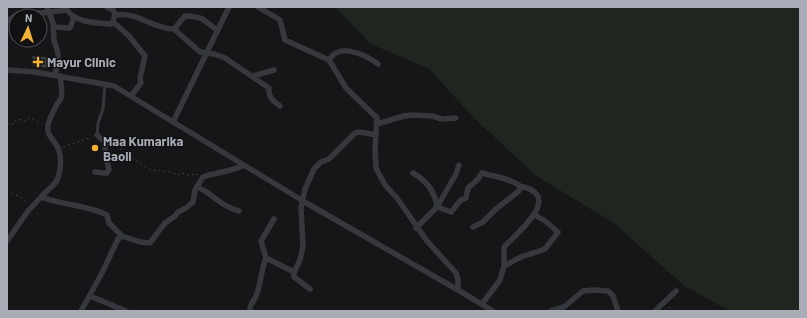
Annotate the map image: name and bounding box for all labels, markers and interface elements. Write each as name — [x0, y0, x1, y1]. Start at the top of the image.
north arrow — [8, 8, 48, 48]
text: N — [25, 11, 33, 24]
place label: Mayur Clinic — [47, 54, 116, 70]
marker: Mayur Clinic — [32, 56, 44, 68]
place label: Maa Kumarika Baoli — [103, 133, 184, 164]
marker: Maa Kumarika Baoli — [90, 143, 100, 153]

